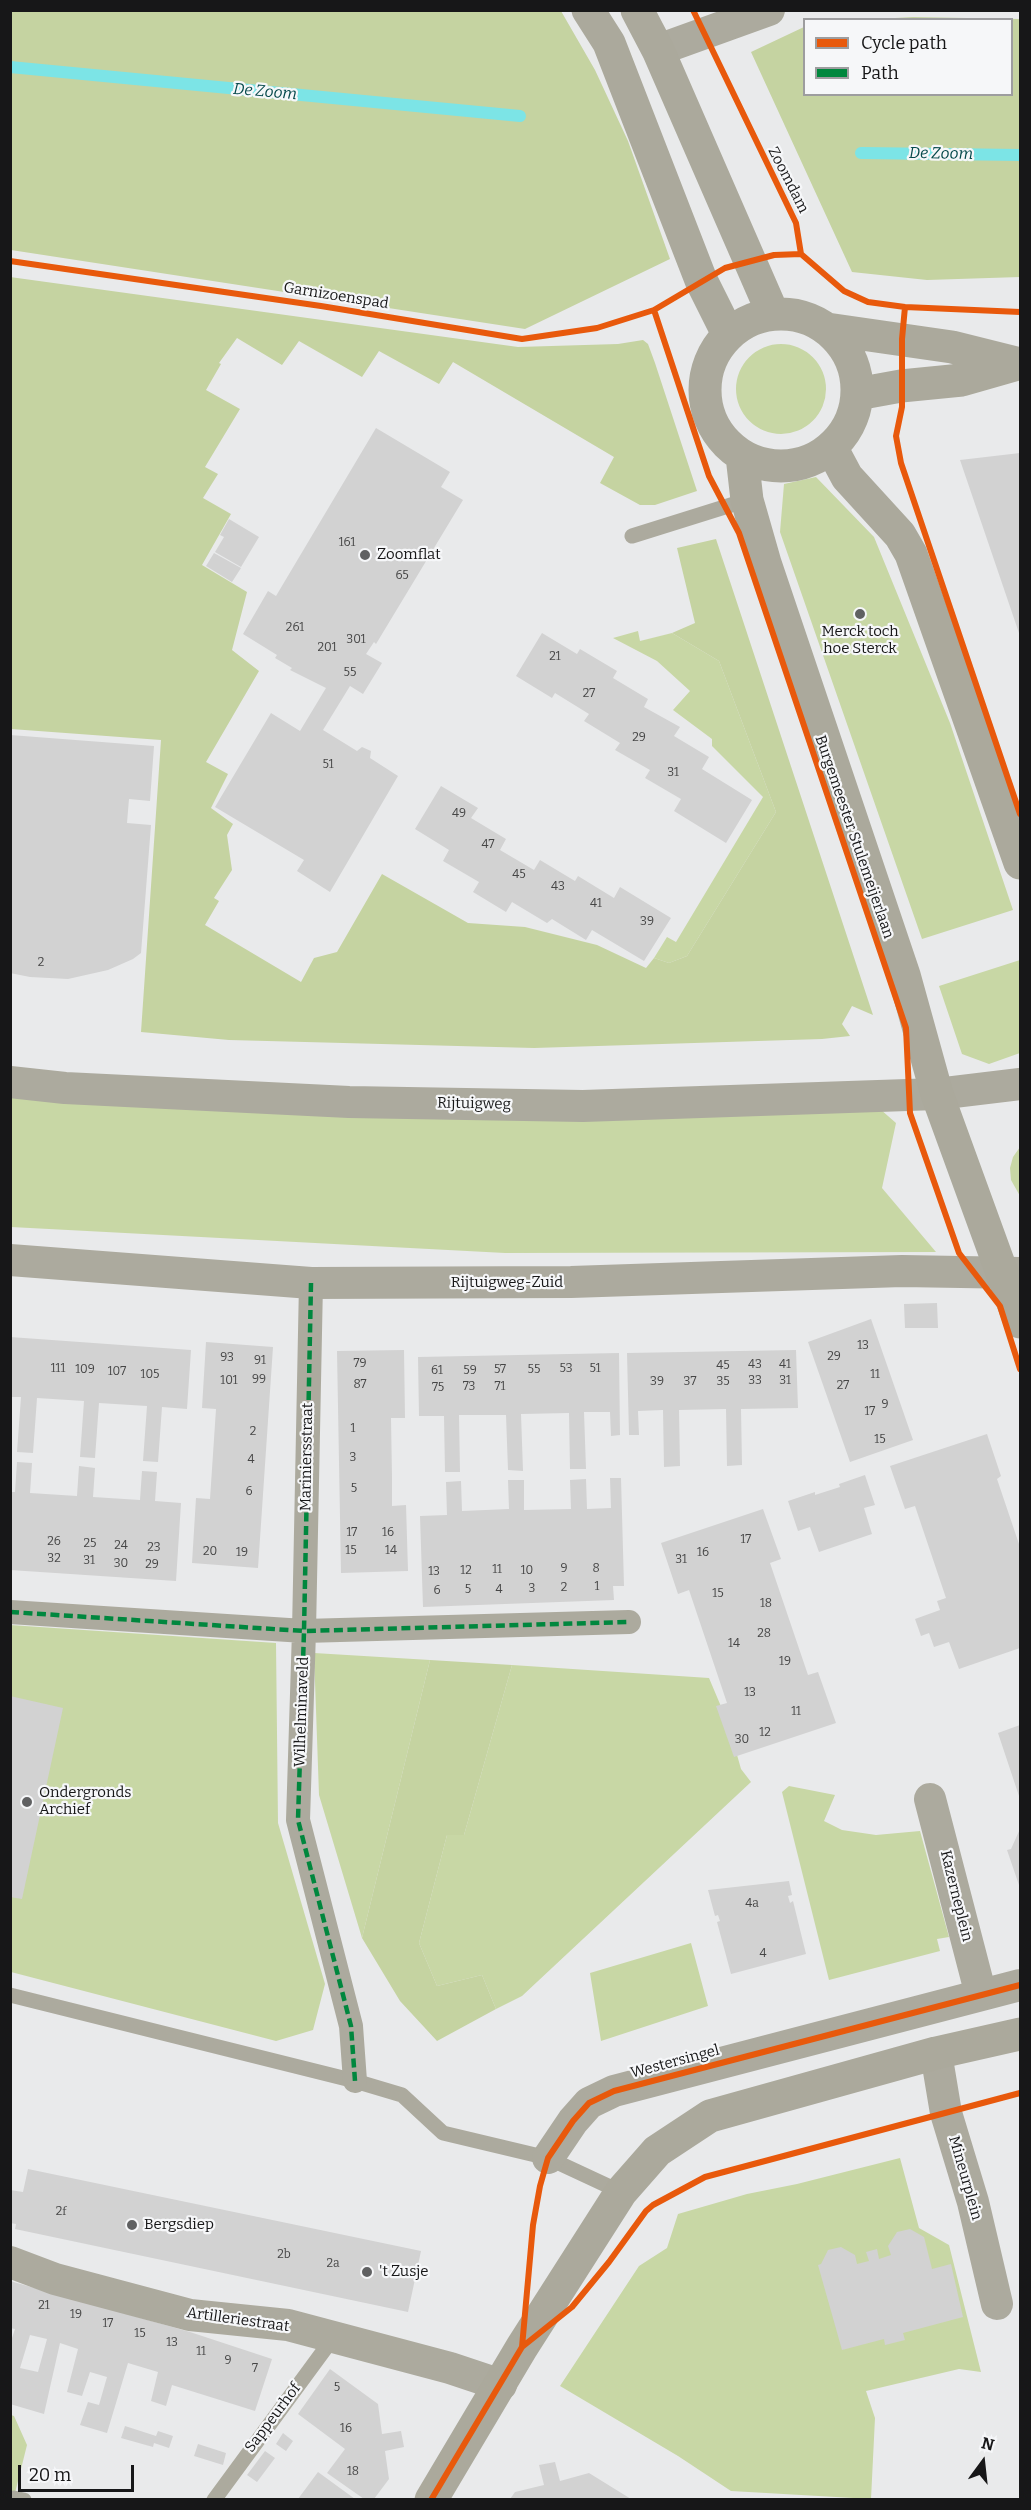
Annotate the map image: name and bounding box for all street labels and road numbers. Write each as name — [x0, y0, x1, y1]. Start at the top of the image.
street label: Zoomdam — [764, 144, 812, 216]
street label: Garnizoenspad — [282, 279, 390, 313]
street label: Burgemeester Stulemeijerlaan — [811, 733, 897, 941]
street label: Rijtuigweg — [437, 1094, 511, 1114]
street label: Rijtuigweg-Zuid — [451, 1274, 563, 1292]
street label: Mariniersstraat — [297, 1403, 317, 1511]
street label: Wilhelminaveld — [291, 1656, 313, 1768]
street label: Kazerneplein — [936, 1849, 976, 1943]
street label: Westersingel — [629, 2041, 721, 2083]
street label: Mineurplein — [944, 2134, 986, 2222]
street label: Artilleriestraat — [186, 2304, 290, 2336]
street label: Sappeurhof — [241, 2380, 305, 2456]

